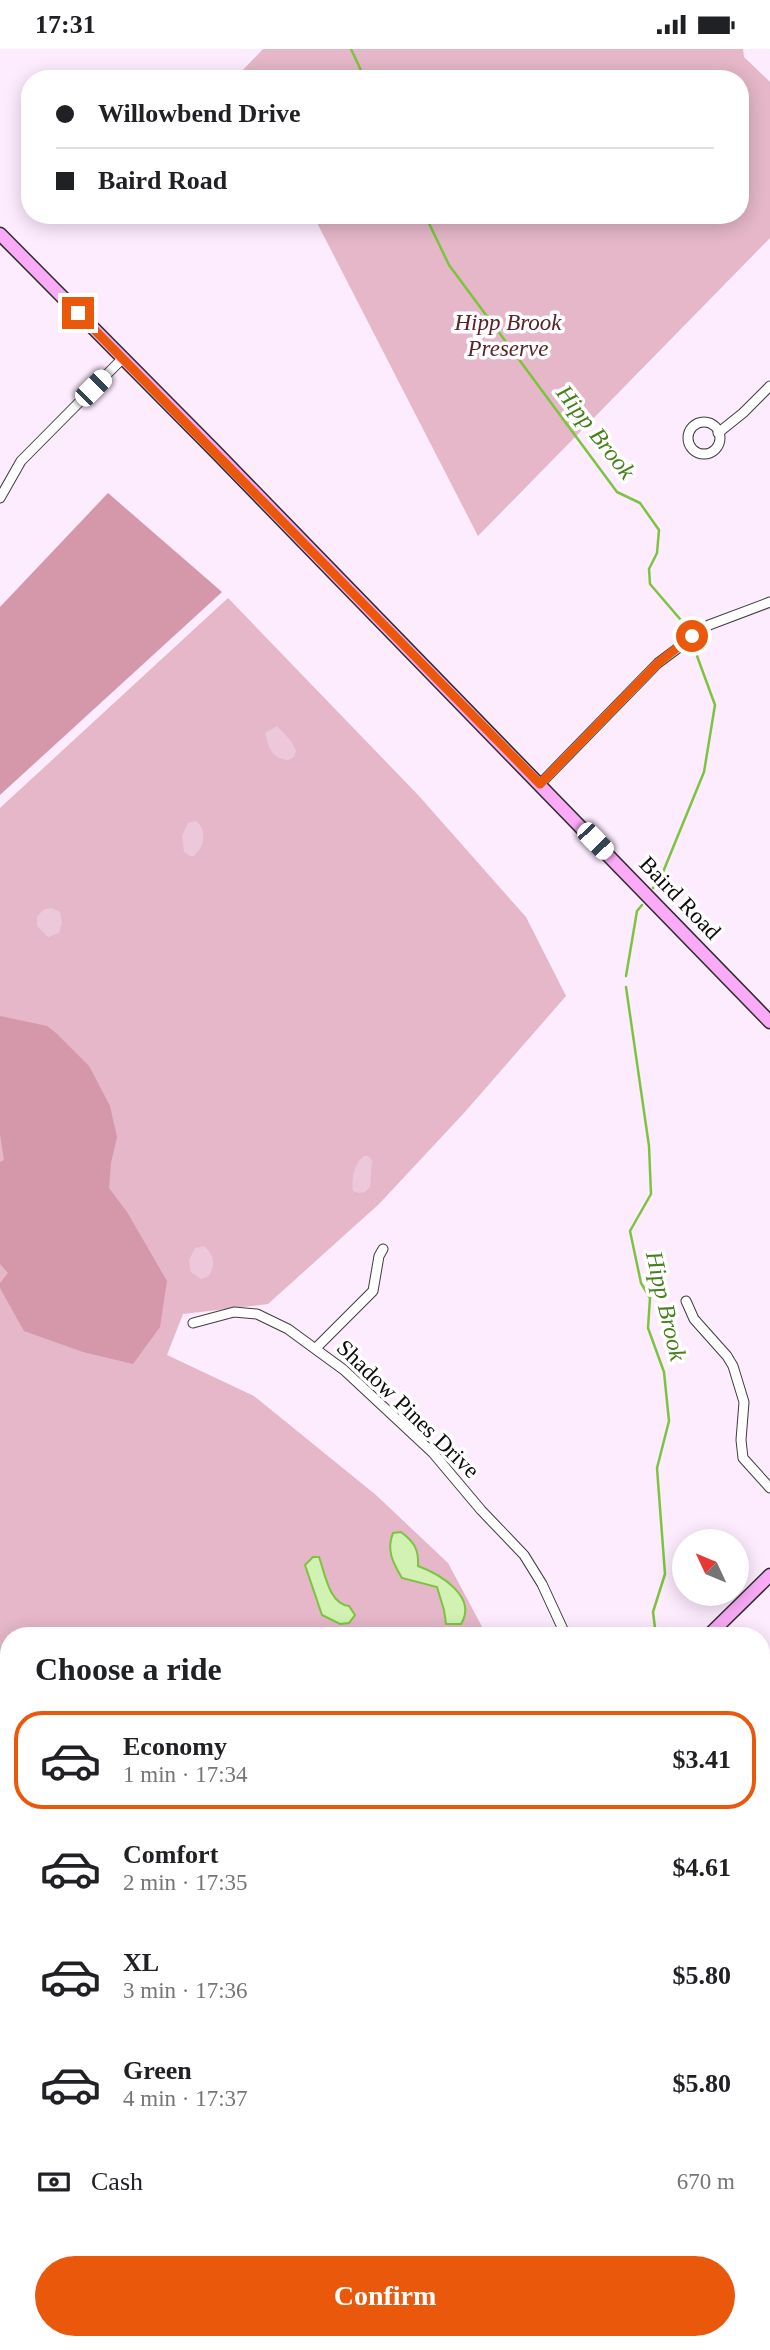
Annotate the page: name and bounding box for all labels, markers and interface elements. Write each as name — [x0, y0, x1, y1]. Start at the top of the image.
text: 17:31 — [35, 10, 96, 39]
text: Willowbend Drive — [98, 99, 300, 128]
text: Baird Road — [98, 166, 227, 195]
route end — [62, 297, 94, 329]
park label: Hipp Brook Preserve — [453, 310, 562, 361]
car — [71, 366, 116, 410]
water label: Hipp Brook — [551, 379, 641, 484]
route start — [676, 620, 708, 652]
car — [573, 819, 618, 863]
street label: Baird Road — [634, 851, 726, 945]
water label: Hipp Brook — [641, 1248, 691, 1364]
street label: Shadow Pines Drive — [332, 1335, 484, 1483]
north arrow — [672, 1529, 749, 1607]
map controls — [672, 1529, 749, 1606]
text: Choose a ride — [35, 1651, 222, 1687]
icon: car — [39, 1729, 102, 1792]
text: Economy — [123, 1732, 227, 1761]
text: $3.41 — [673, 1745, 731, 1774]
text: 1 min · 17:34 — [123, 1762, 248, 1787]
icon: car — [39, 1837, 102, 1900]
text: Comfort — [123, 1840, 218, 1869]
text: $4.61 — [673, 1853, 731, 1882]
text: 2 min · 17:35 — [123, 1870, 248, 1895]
icon: car — [39, 1945, 102, 2008]
text: XL — [123, 1948, 159, 1977]
text: $5.80 — [673, 1961, 731, 1990]
text: 3 min · 17:36 — [123, 1978, 248, 2003]
icon: car — [39, 2053, 102, 2116]
text: Green — [123, 2056, 192, 2085]
text: $5.80 — [673, 2069, 731, 2098]
text: 4 min · 17:37 — [123, 2086, 248, 2111]
icon: cash — [35, 2163, 73, 2201]
text: Cash — [91, 2167, 143, 2196]
text: 670 m — [677, 2169, 735, 2194]
button: Confirm — [35, 2256, 735, 2336]

